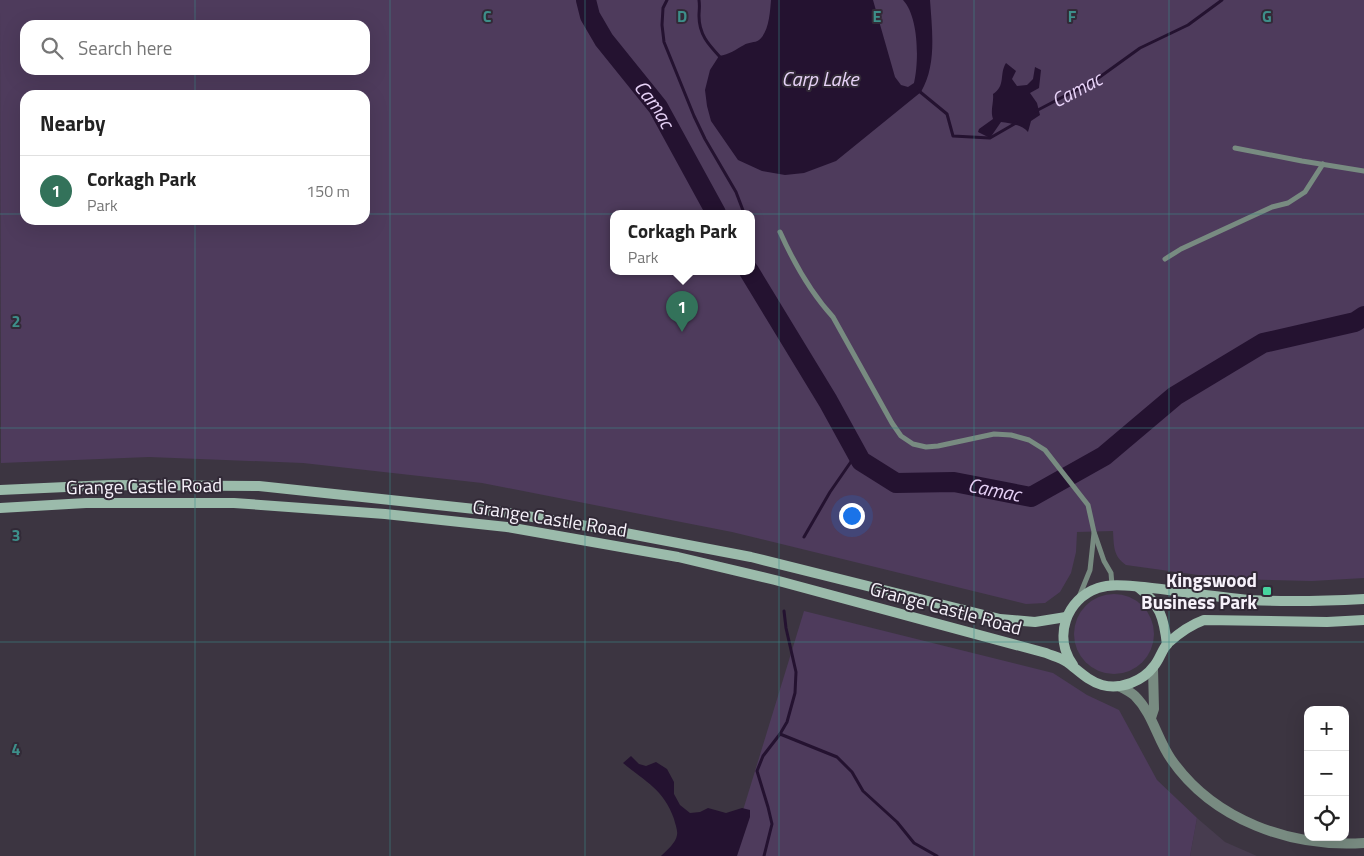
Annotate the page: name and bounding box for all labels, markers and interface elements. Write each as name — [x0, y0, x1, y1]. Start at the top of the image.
text: C — [483, 4, 492, 28]
text: D — [677, 4, 687, 28]
text: E — [873, 4, 882, 28]
text: F — [1068, 4, 1077, 28]
text: G — [1262, 4, 1272, 28]
search box — [20, 20, 370, 75]
text: Search here — [78, 33, 172, 62]
icon: search — [38, 34, 66, 62]
water label: Camac — [1046, 62, 1109, 115]
water label: Carp Lake — [782, 63, 860, 94]
water label: Camac — [627, 73, 684, 136]
text: Nearby — [40, 107, 105, 139]
text: Corkagh Park — [87, 164, 196, 193]
text: 1 — [52, 179, 60, 203]
text: 150 m — [306, 179, 350, 203]
text: Park — [87, 193, 118, 217]
popup — [610, 210, 755, 275]
text: Corkagh Park — [628, 216, 737, 245]
text: Park — [628, 245, 658, 269]
pin: 1 — [666, 291, 698, 332]
text: 2 — [12, 309, 20, 333]
water label: Camac — [965, 469, 1025, 510]
street label: Grange Castle Road — [66, 470, 222, 501]
street label: Grange Castle Road — [471, 491, 629, 544]
your location — [839, 503, 865, 529]
text: 3 — [12, 523, 20, 547]
place label: Kingswood Business Park — [1141, 565, 1257, 616]
street label: Grange Castle Road — [867, 573, 1025, 642]
marker: Kingswood Business Park — [1261, 585, 1273, 597]
map controls — [1304, 706, 1349, 841]
button: + — [1304, 706, 1349, 751]
text: 4 — [12, 737, 21, 761]
button: − — [1304, 751, 1349, 796]
button: locate — [1304, 796, 1349, 841]

